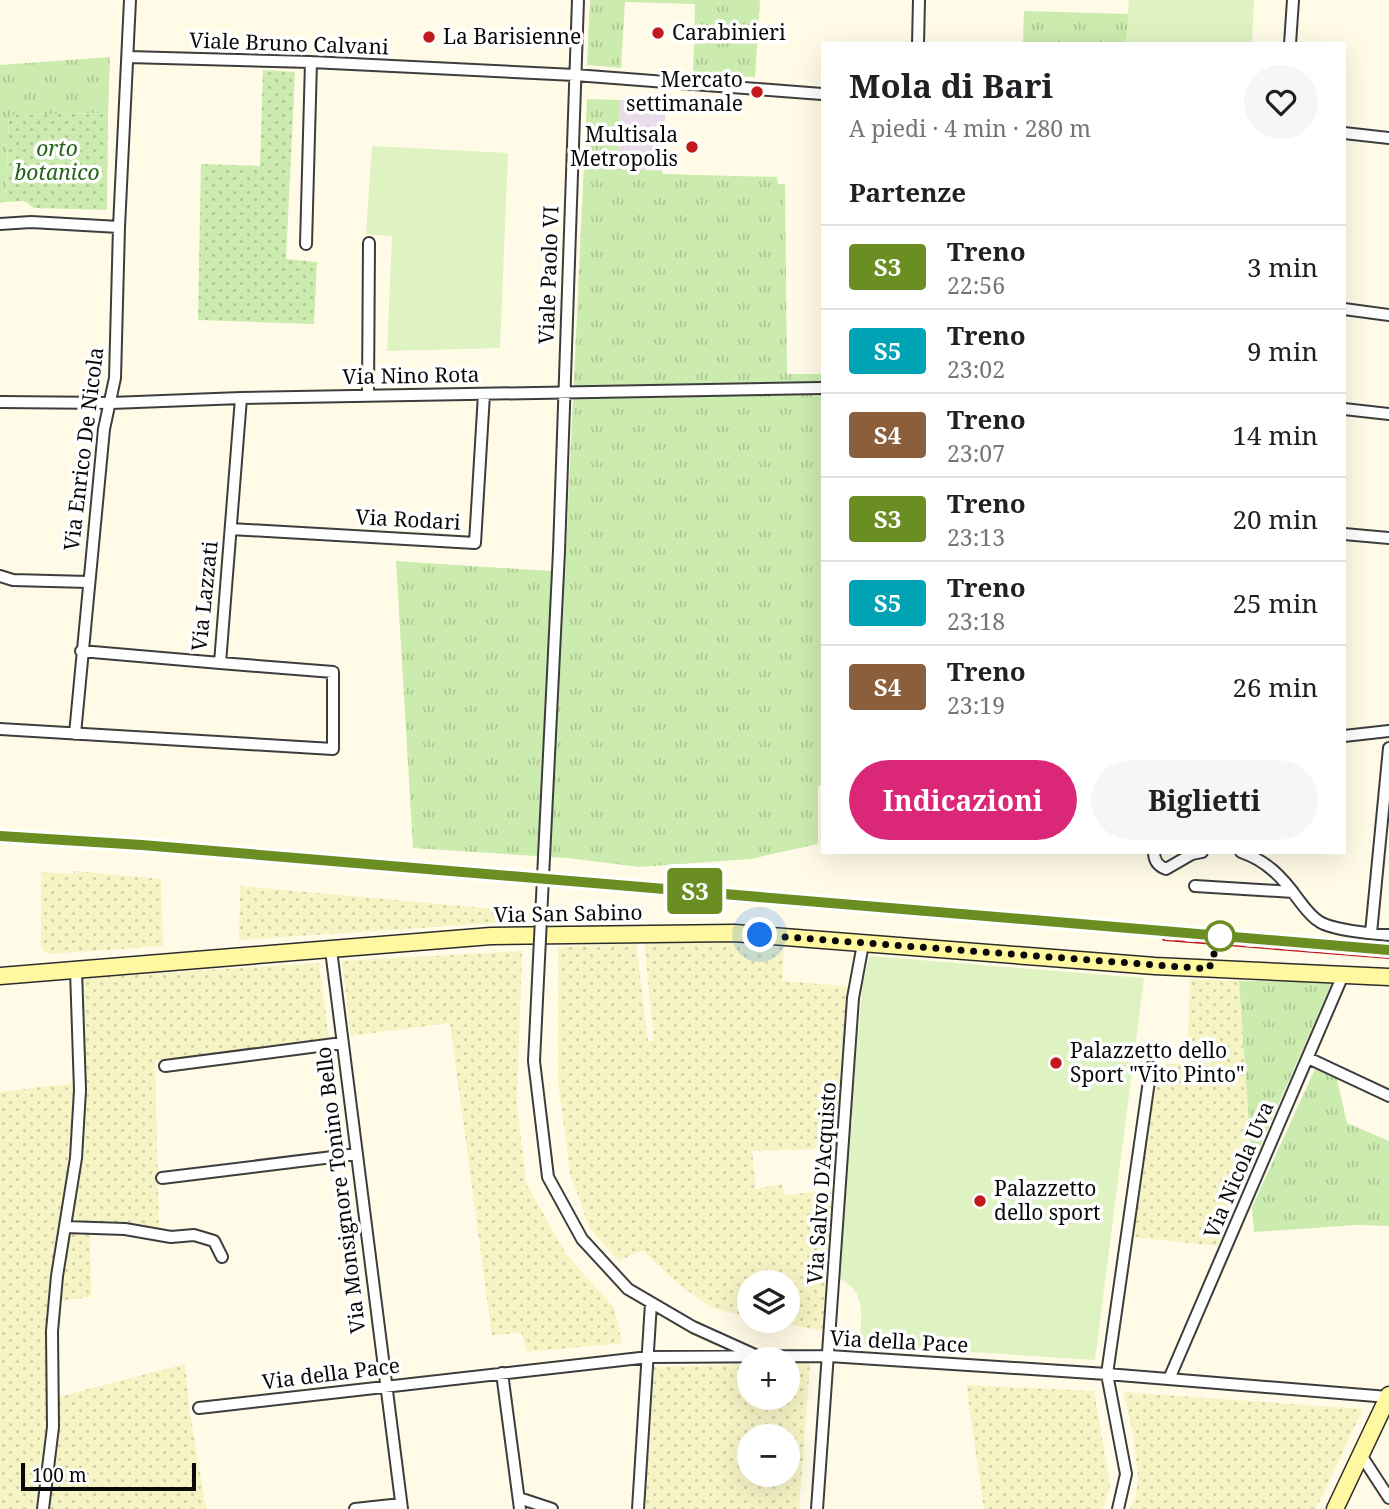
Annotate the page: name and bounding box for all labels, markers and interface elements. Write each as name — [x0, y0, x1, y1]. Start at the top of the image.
place label: Carabinieri — [672, 18, 786, 46]
place label: La Barisienne — [443, 22, 581, 50]
marker: Carabinieri — [650, 25, 666, 41]
street label: Viale Bruno Calvani — [189, 26, 389, 60]
marker: La Barisienne — [421, 29, 437, 45]
text: Mola di Bari — [849, 63, 1053, 108]
place label: Mercato settimanale — [626, 65, 743, 117]
button: heart — [1244, 65, 1318, 139]
marker: Mercato settimanale — [749, 84, 765, 100]
text: A piedi · 4 min · 280 m — [849, 112, 1091, 144]
place label: Multisala Metropolis — [570, 120, 678, 172]
park label: orto botanico — [15, 134, 100, 186]
marker: Multisala Metropolis — [684, 139, 700, 155]
text: Partenze — [849, 174, 966, 210]
street label: Viale Paolo VI — [532, 205, 564, 345]
text: Treno — [947, 233, 1026, 269]
text: 3 min — [1247, 249, 1318, 285]
text: S3 — [874, 250, 901, 283]
text: 22:56 — [947, 269, 1005, 301]
text: Treno — [947, 317, 1026, 353]
text: 9 min — [1247, 333, 1318, 369]
text: S5 — [874, 334, 901, 367]
street label: Via Enrico De Nicola — [57, 346, 109, 552]
text: 23:02 — [947, 353, 1005, 385]
street label: Via Nino Rota — [342, 360, 480, 390]
text: Treno — [947, 401, 1026, 437]
text: 14 min — [1233, 417, 1318, 453]
text: S4 — [874, 418, 901, 451]
text: 23:07 — [947, 437, 1005, 469]
text: Treno — [947, 485, 1026, 521]
text: 20 min — [1233, 501, 1318, 537]
street label: Via Rodari — [355, 502, 462, 536]
text: S3 — [874, 502, 901, 535]
text: 23:13 — [947, 521, 1005, 553]
street label: Via Lazzati — [184, 539, 224, 652]
text: Treno — [947, 569, 1026, 605]
text: 25 min — [1233, 585, 1318, 621]
text: S5 — [874, 586, 901, 619]
text: 23:18 — [947, 605, 1005, 637]
text: Treno — [947, 653, 1026, 689]
text: 26 min — [1233, 669, 1318, 705]
text: S4 — [874, 670, 901, 703]
text: 23:19 — [947, 689, 1005, 721]
button: Indicazioni — [849, 760, 1077, 840]
button: Biglietti — [1091, 760, 1318, 840]
line badge: S3 — [664, 868, 726, 914]
text: S3 — [681, 874, 709, 907]
street label: Via San Sabino — [493, 898, 643, 928]
your location — [742, 917, 777, 952]
unlabelled marker — [1205, 921, 1235, 951]
place label: Palazzetto dello Sport "Vito Pinto" — [1070, 1036, 1245, 1088]
street label: Via Monsignore Tonino Bello — [309, 1045, 371, 1335]
marker: Palazzetto dello Sport "Vito Pinto" — [1048, 1055, 1064, 1071]
street label: Via Salvo D'Acquisto — [800, 1081, 842, 1285]
street label: Via Nicola Uva — [1197, 1097, 1280, 1242]
place label: Palazzetto dello sport — [994, 1174, 1101, 1226]
marker: Palazzetto dello sport — [972, 1193, 988, 1209]
map controls — [737, 1270, 800, 1487]
button: layers — [737, 1270, 800, 1333]
street label: Via della Pace — [829, 1323, 969, 1359]
button: + — [737, 1347, 800, 1410]
street label: Via della Pace — [260, 1351, 401, 1395]
button: − — [737, 1424, 800, 1487]
scale bar — [21, 1460, 196, 1492]
text: 100 m — [32, 1462, 87, 1488]

